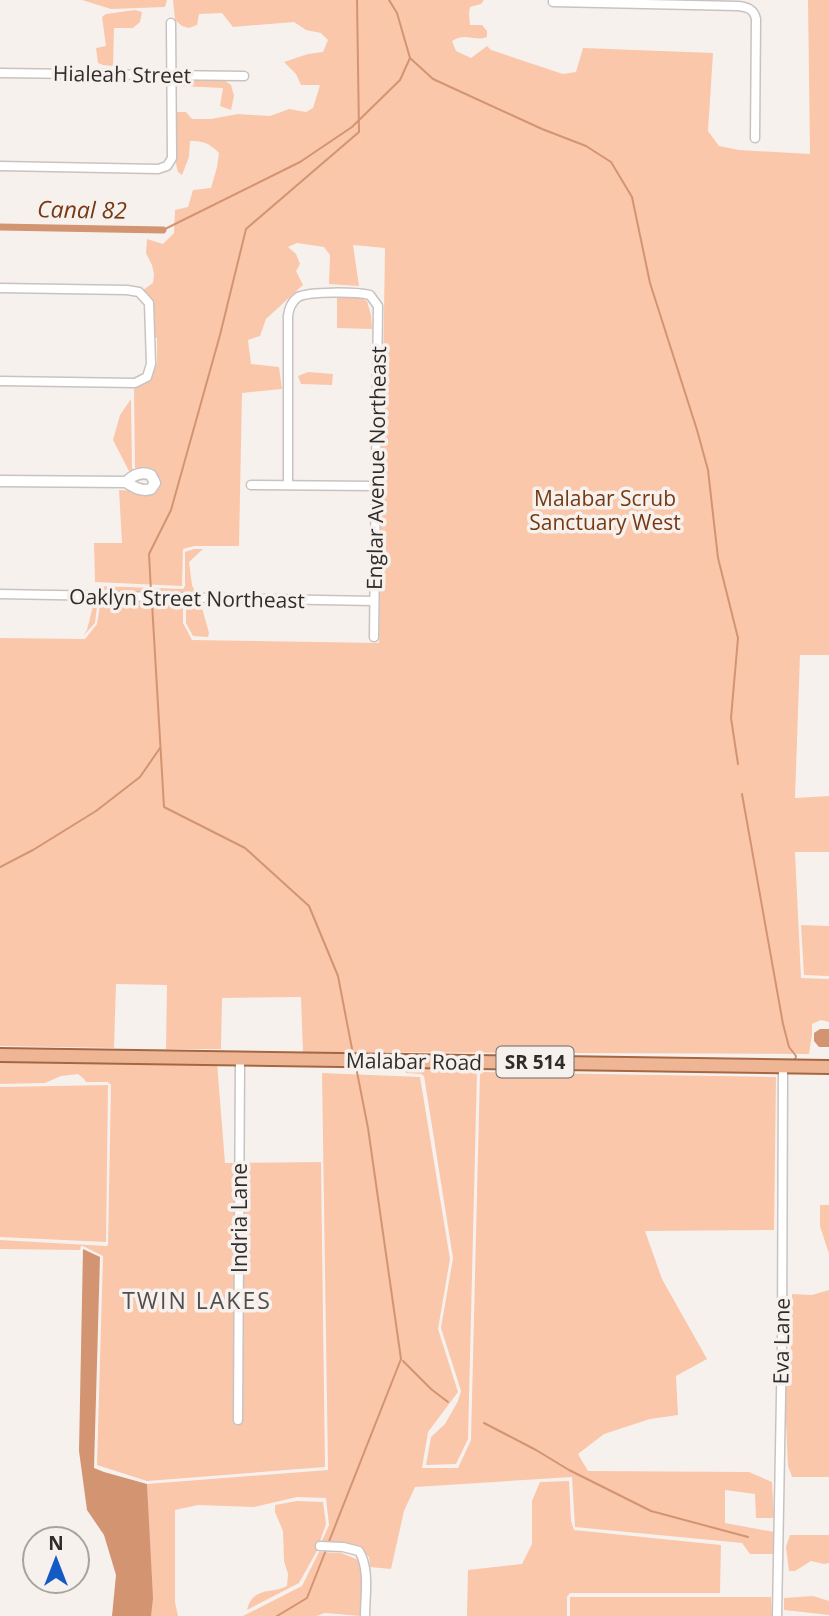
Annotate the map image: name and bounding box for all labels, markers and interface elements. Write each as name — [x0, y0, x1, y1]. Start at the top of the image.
street label: Hialeah Street — [53, 59, 191, 89]
water label: Canal 82 — [37, 192, 128, 226]
street label: Englar Avenue Northeast — [360, 346, 392, 590]
park label: Malabar Scrub Sanctuary West — [529, 484, 681, 536]
street label: Oaklyn Street Northeast — [69, 582, 305, 614]
street label: Malabar Road — [346, 1046, 482, 1076]
road number: SR 514 — [496, 1046, 574, 1078]
street label: Indria Lane — [225, 1163, 253, 1273]
district label: TWIN LAKES — [122, 1284, 272, 1316]
street label: Eva Lane — [766, 1297, 796, 1385]
north arrow — [21, 1525, 91, 1595]
text: N — [48, 1530, 64, 1556]

